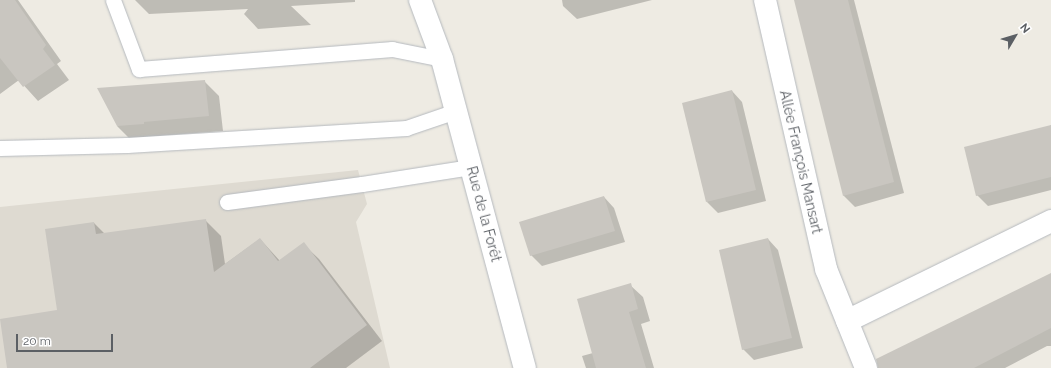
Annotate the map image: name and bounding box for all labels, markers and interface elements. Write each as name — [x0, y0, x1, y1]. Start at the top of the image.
north arrow — [995, 16, 1035, 56]
text: N — [1017, 21, 1033, 36]
street label: Allée François Mansart — [776, 89, 826, 235]
street label: Rue de la Forêt — [463, 164, 505, 264]
scale bar — [18, 326, 115, 352]
text: 20 m — [23, 334, 51, 348]

